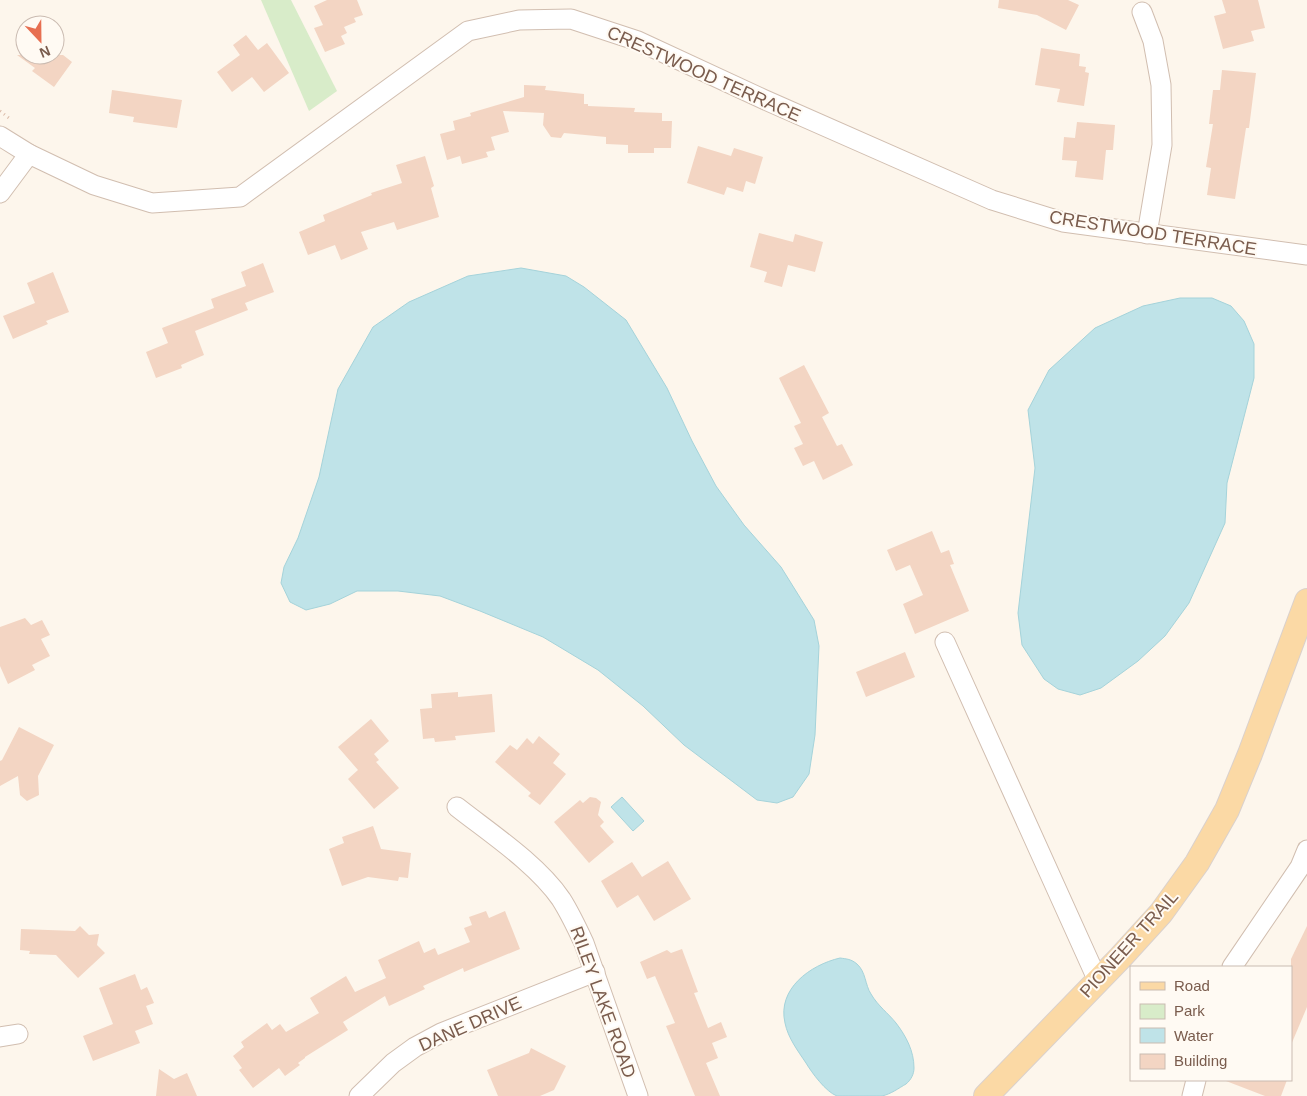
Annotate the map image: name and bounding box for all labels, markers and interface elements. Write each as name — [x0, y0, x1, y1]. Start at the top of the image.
north arrow — [15, 15, 65, 65]
street label: CRESTWOOD TERRACE — [604, 22, 804, 126]
text: N — [37, 43, 53, 61]
street label: CRESTWOOD TERRACE — [1048, 207, 1258, 259]
street label: PIONEER TRAIL — [1076, 887, 1182, 1001]
street label: RILEY LAKE ROAD — [566, 924, 640, 1080]
legend — [1130, 966, 1292, 1081]
text: Road — [1174, 977, 1210, 994]
street label: DANE DRIVE — [416, 992, 524, 1056]
text: Park — [1174, 1002, 1205, 1019]
text: Water — [1174, 1027, 1213, 1044]
text: Building — [1174, 1052, 1227, 1069]

